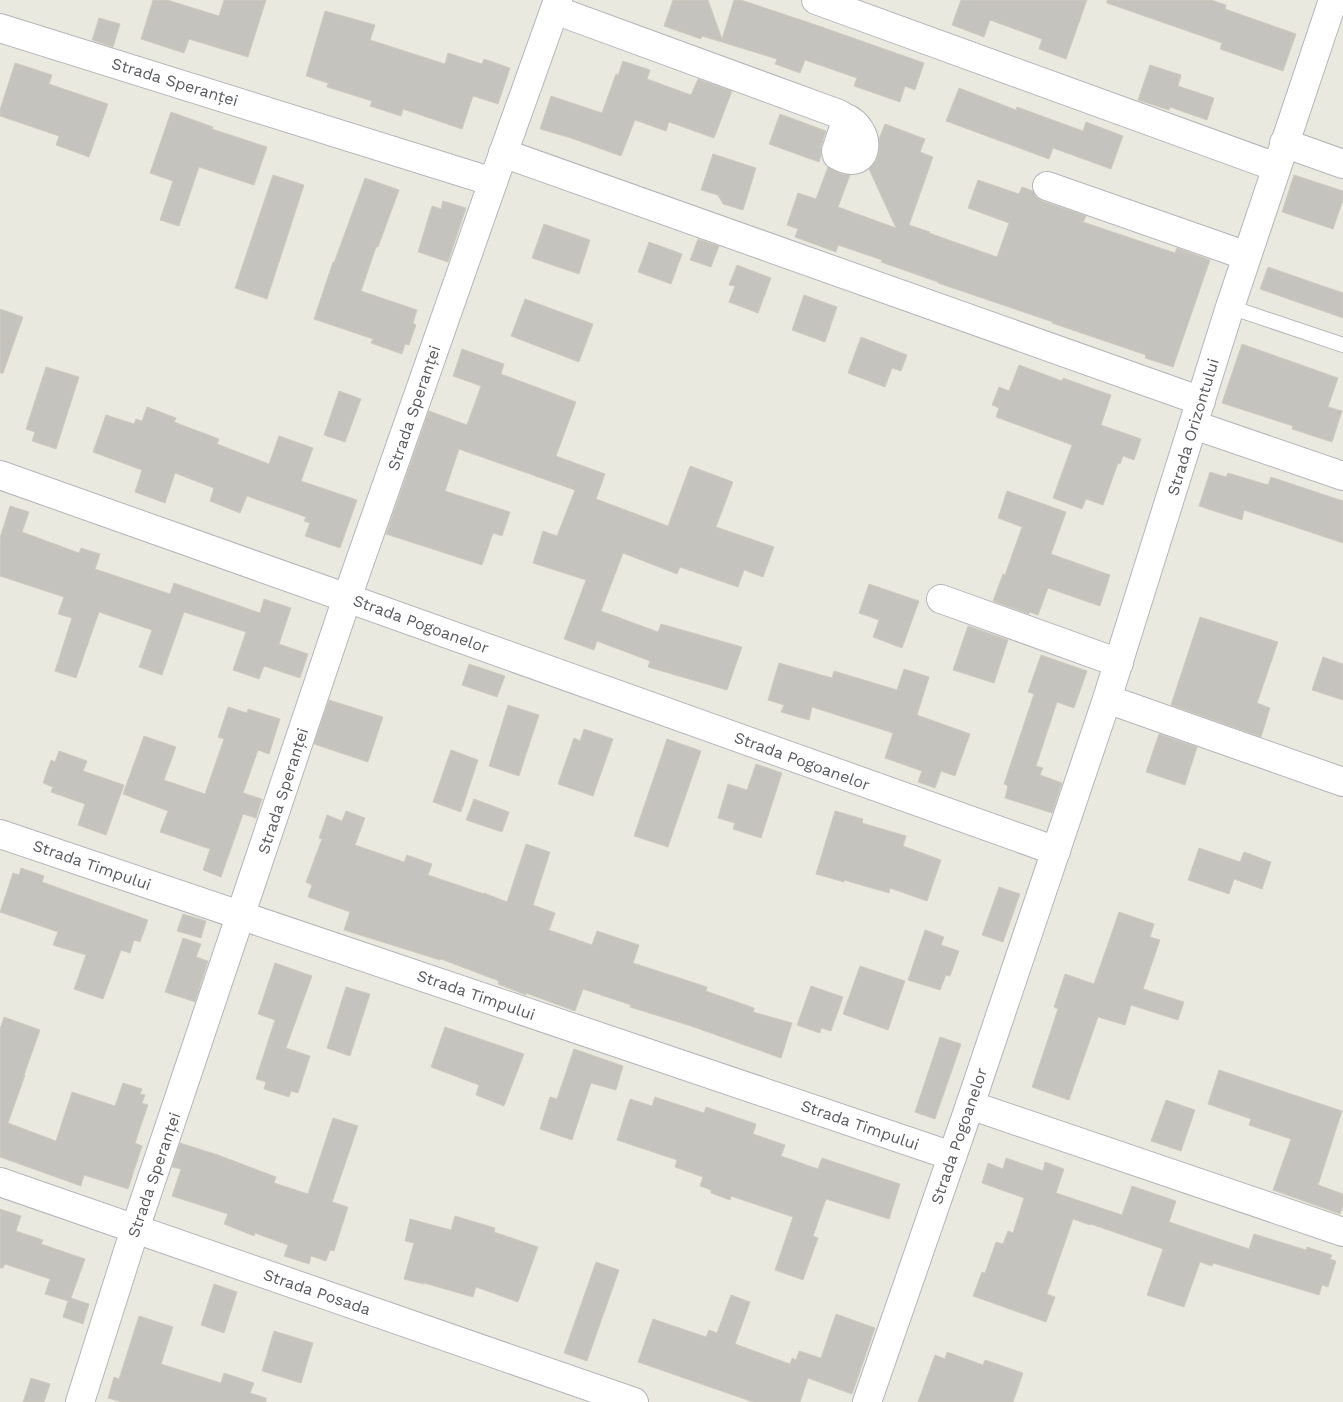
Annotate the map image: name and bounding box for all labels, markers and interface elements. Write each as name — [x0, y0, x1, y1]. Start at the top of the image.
street label: Strada Speranței — [109, 54, 241, 110]
street label: Strada Speranței — [384, 343, 444, 473]
street label: Strada Orizontului — [1163, 356, 1223, 498]
street label: Strada Pogoanelor — [351, 591, 492, 658]
street label: Strada Speranței — [254, 726, 312, 856]
street label: Strada Pogoanelor — [732, 728, 873, 795]
street label: Strada Timpului — [30, 836, 154, 894]
street label: Strada Timpului — [414, 966, 538, 1024]
street label: Strada Pogoanelor — [927, 1065, 991, 1207]
street label: Strada Timpului — [798, 1096, 922, 1154]
street label: Strada Speranței — [124, 1110, 184, 1240]
street label: Strada Posada — [261, 1265, 373, 1319]

